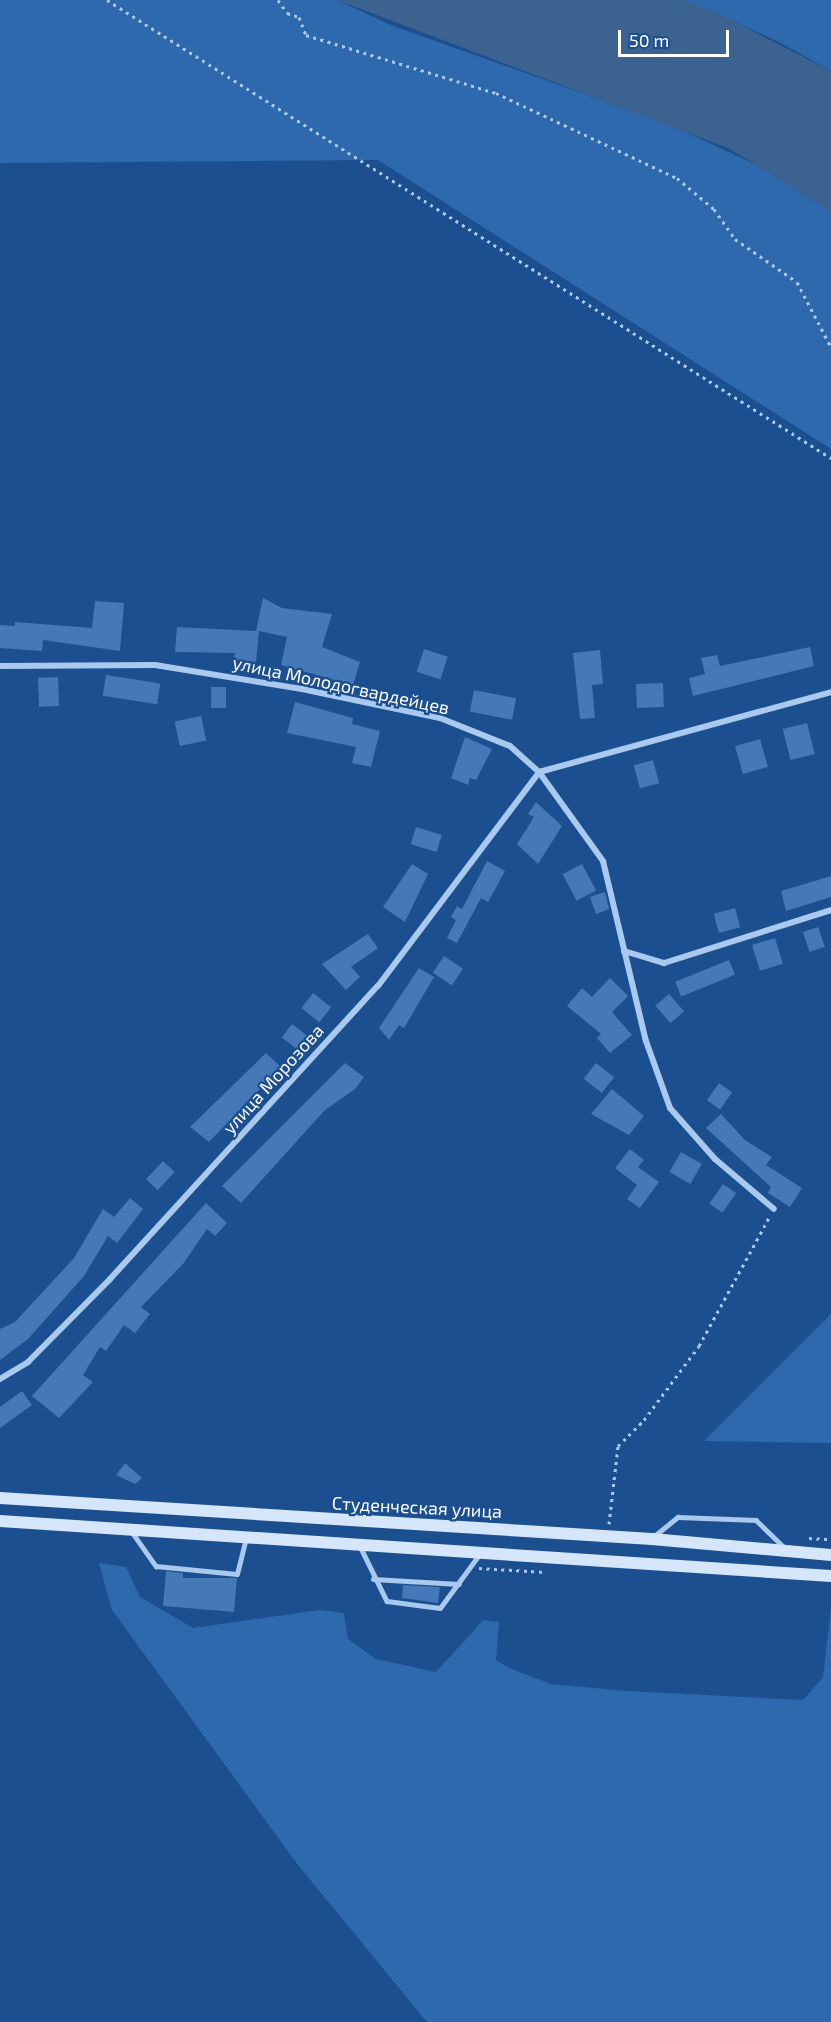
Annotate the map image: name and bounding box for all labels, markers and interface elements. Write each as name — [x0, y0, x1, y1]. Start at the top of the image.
scale bar — [621, 18, 732, 56]
text: 50 m — [629, 29, 669, 51]
street label: улица Молодогвардейцев — [231, 651, 451, 719]
street label: улица Морозова — [218, 1020, 328, 1138]
street label: Студенческая улица — [331, 1492, 503, 1522]

